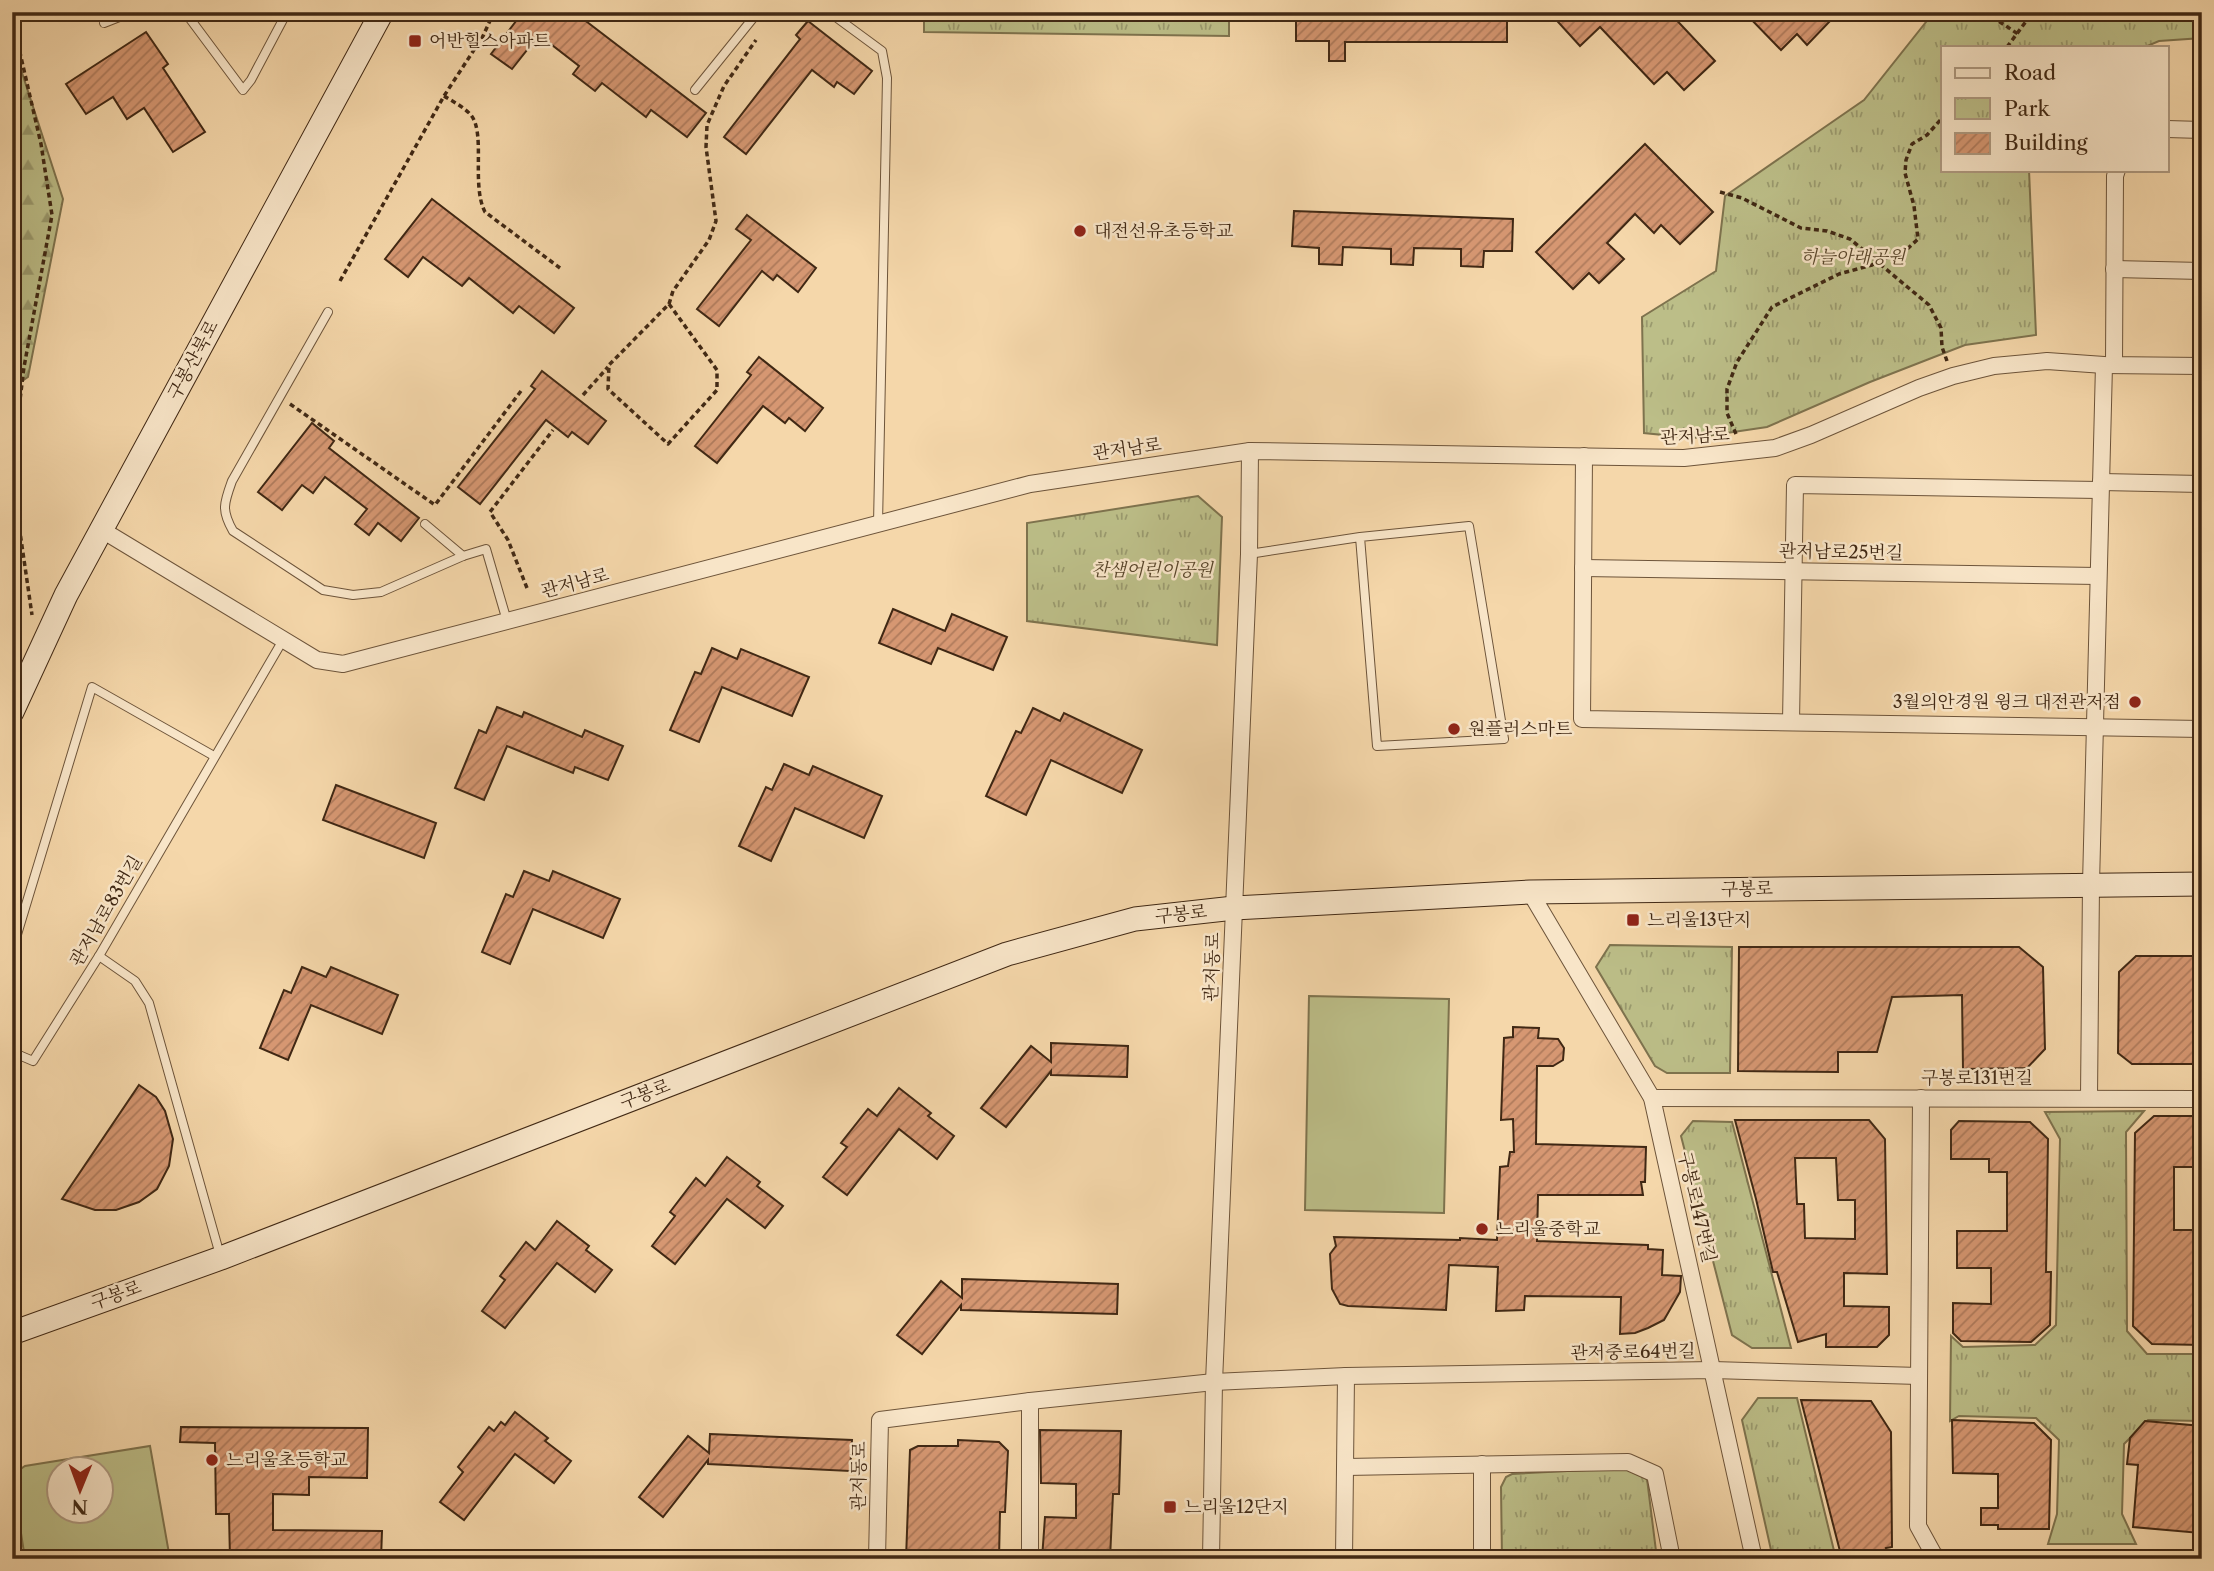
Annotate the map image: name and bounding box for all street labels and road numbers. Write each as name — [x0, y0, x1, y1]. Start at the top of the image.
street label: 구봉산북로 — [163, 316, 223, 404]
street label: 관저남로 — [1660, 423, 1730, 449]
street label: 관저남로 — [1091, 433, 1163, 465]
street label: 관저남로25번길 — [1779, 540, 1903, 564]
street label: 관저남로 — [539, 563, 611, 603]
street label: 관저남로83번길 — [65, 851, 147, 971]
street label: 구봉로 — [1721, 878, 1773, 900]
street label: 구봉로 — [1154, 900, 1208, 928]
street label: 관저동로 — [1200, 932, 1224, 1002]
street label: 구봉로131번길 — [1921, 1067, 2033, 1089]
street label: 구봉로 — [617, 1074, 673, 1114]
street label: 구봉로147번길 — [1673, 1149, 1721, 1265]
street label: 구봉로 — [88, 1276, 144, 1314]
street label: 관저중로64번길 — [1570, 1340, 1696, 1364]
street label: 관저동로 — [847, 1441, 871, 1511]

